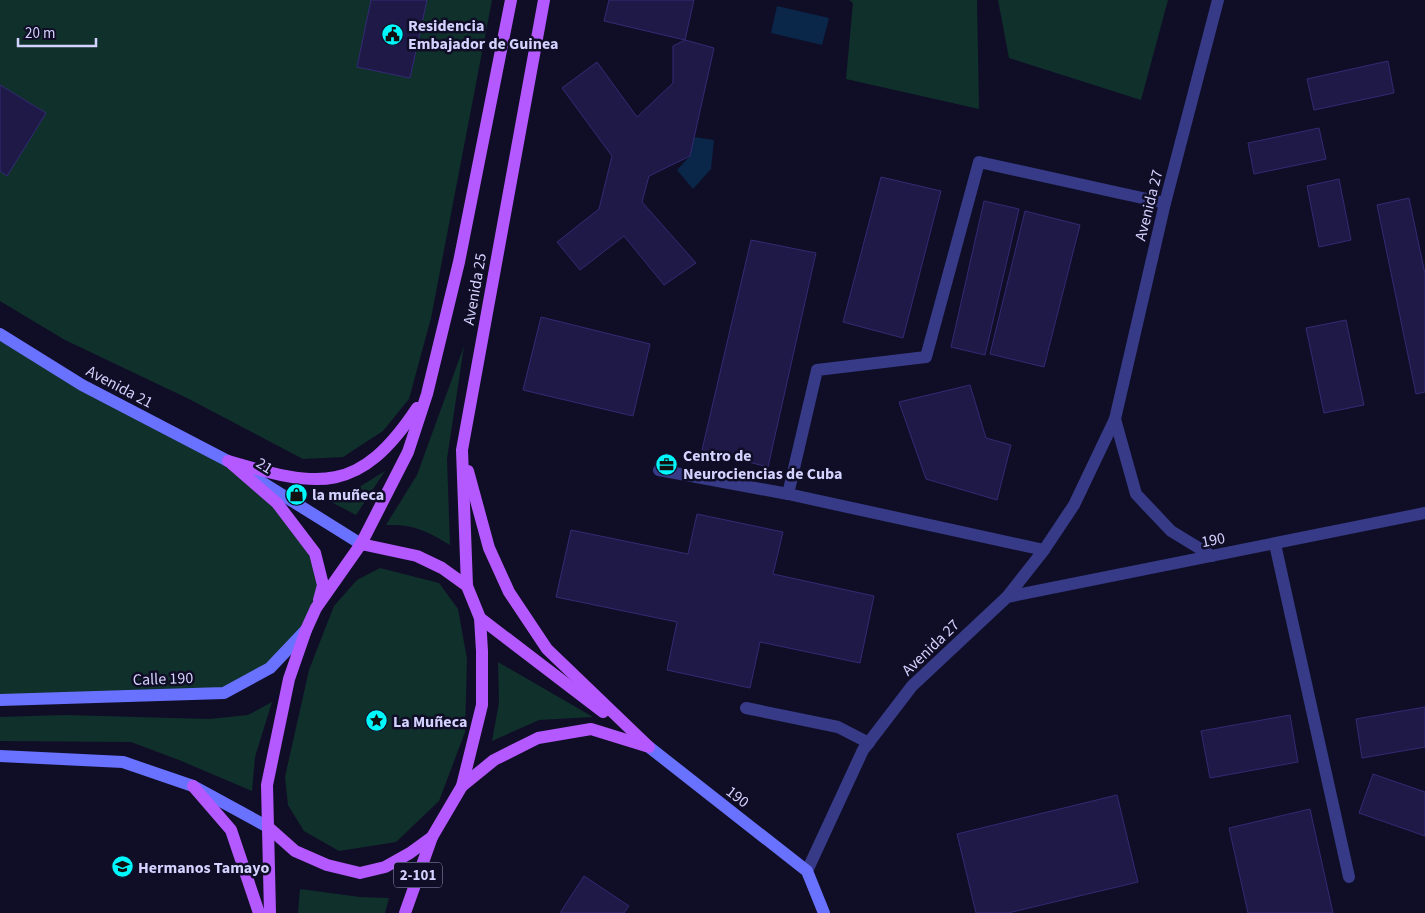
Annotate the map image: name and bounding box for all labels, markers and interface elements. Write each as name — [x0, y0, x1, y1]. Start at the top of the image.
scale bar — [18, 15, 95, 47]
place label: Residencia Embajador de Guinea — [408, 15, 558, 55]
public building icon: Residencia Embajador de Guinea — [380, 22, 404, 46]
text: 20 m — [25, 23, 55, 44]
street label: Avenida 27 — [1130, 167, 1168, 243]
street label: Avenida 25 — [458, 251, 492, 327]
street label: Avenida 21 — [82, 360, 157, 414]
place label: Centro de Neurociencias de Cuba — [683, 445, 842, 485]
street label: 21 — [252, 452, 277, 479]
office icon: Centro de Neurociencias de Cuba — [655, 452, 679, 476]
shop icon: la muñeca — [284, 482, 308, 506]
place label: la muñeca — [312, 484, 384, 506]
street label: 190 — [1199, 527, 1227, 553]
street label: Avenida 27 — [897, 615, 965, 681]
street label: Calle 190 — [132, 667, 194, 691]
place icon: La Muñeca — [365, 709, 389, 733]
place label: La Muñeca — [393, 711, 467, 733]
street label: 190 — [721, 781, 754, 813]
school or university icon: Hermanos Tamayo — [110, 855, 134, 879]
place label: Hermanos Tamayo — [138, 857, 269, 879]
road number: 2-101 — [394, 862, 442, 888]

